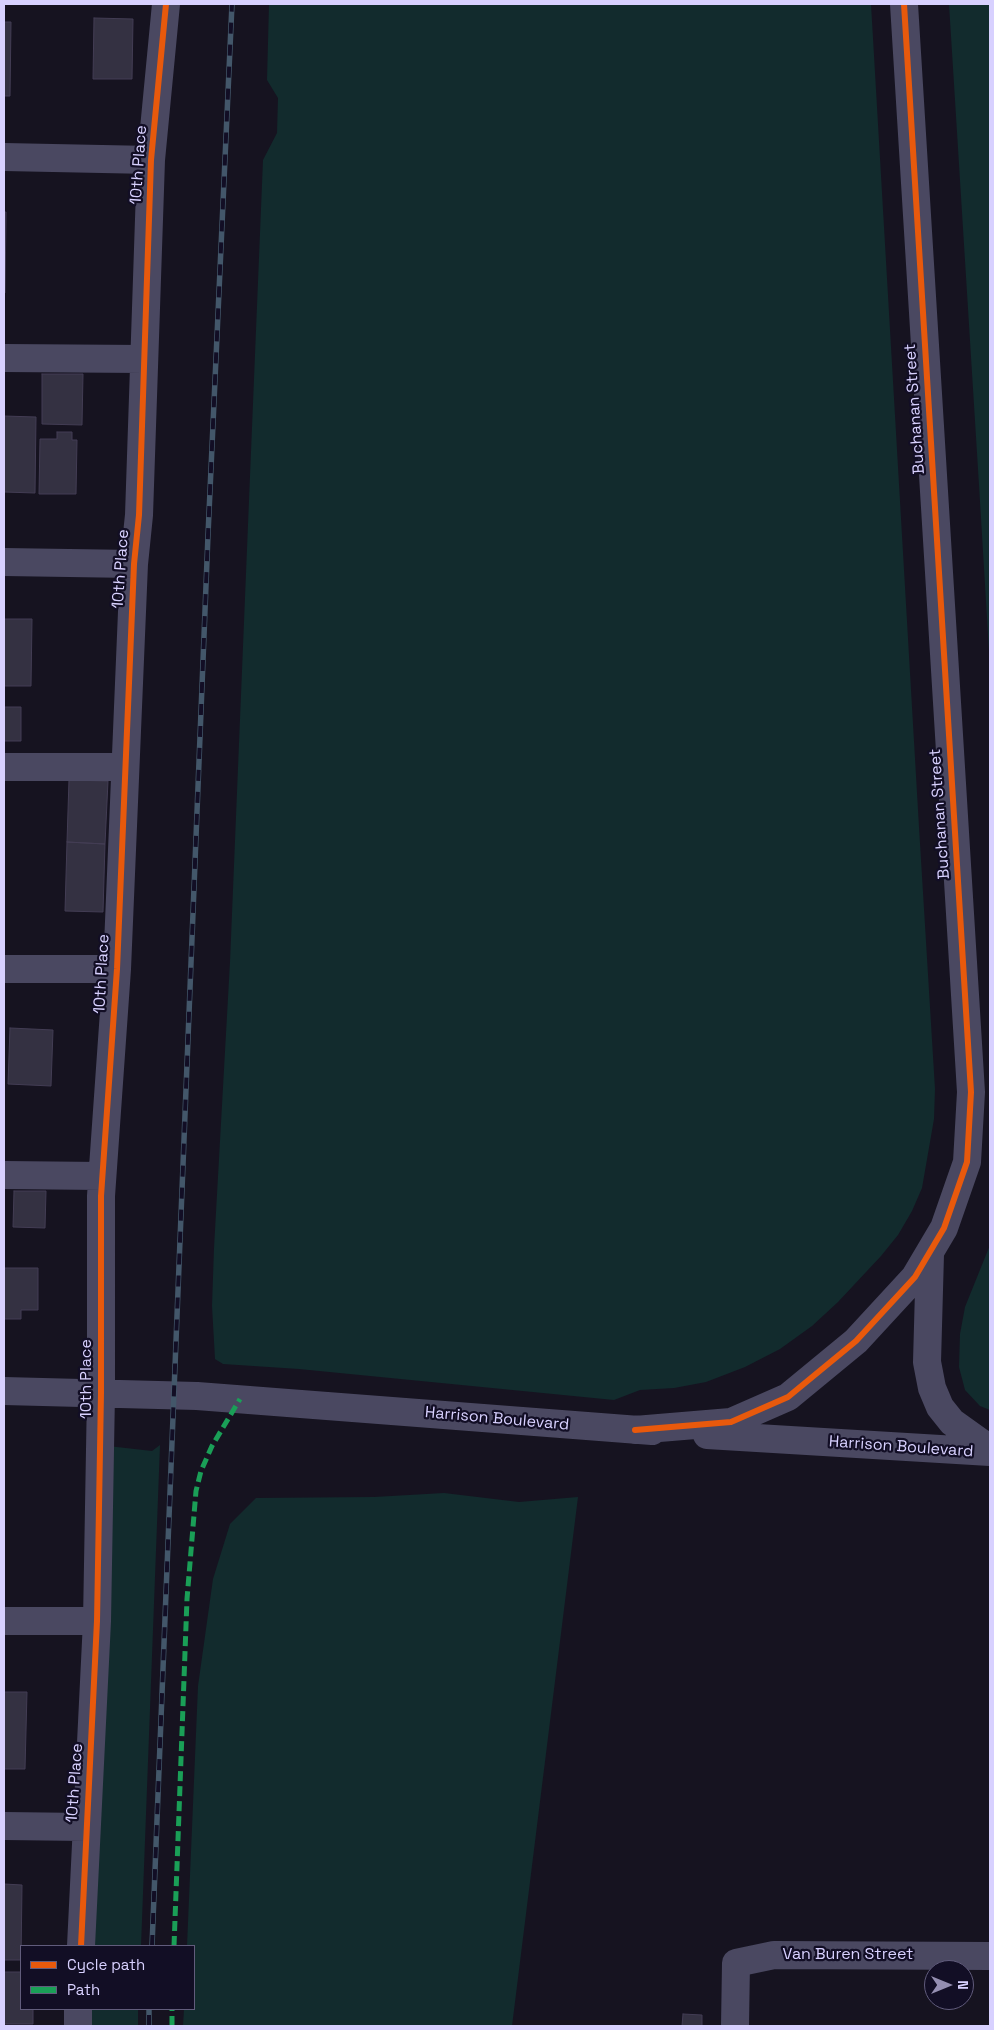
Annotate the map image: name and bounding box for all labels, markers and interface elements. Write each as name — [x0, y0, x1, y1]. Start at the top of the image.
street label: 10th Place — [127, 125, 151, 205]
street label: Buchanan Street — [901, 343, 929, 475]
street label: 10th Place — [109, 529, 133, 609]
street label: Buchanan Street — [926, 748, 954, 880]
street label: 10th Place — [90, 934, 114, 1014]
street label: 10th Place — [77, 1339, 97, 1419]
street label: Harrison Boulevard — [424, 1403, 570, 1435]
street label: Harrison Boulevard — [828, 1432, 974, 1462]
street label: 10th Place — [63, 1743, 87, 1823]
legend — [20, 1945, 195, 2010]
street label: Van Buren Street — [783, 1945, 913, 1965]
text: Cycle path — [67, 1955, 145, 1974]
north arrow — [924, 1960, 974, 2010]
text: Path — [67, 1980, 100, 1999]
text: N — [954, 1980, 972, 1990]

